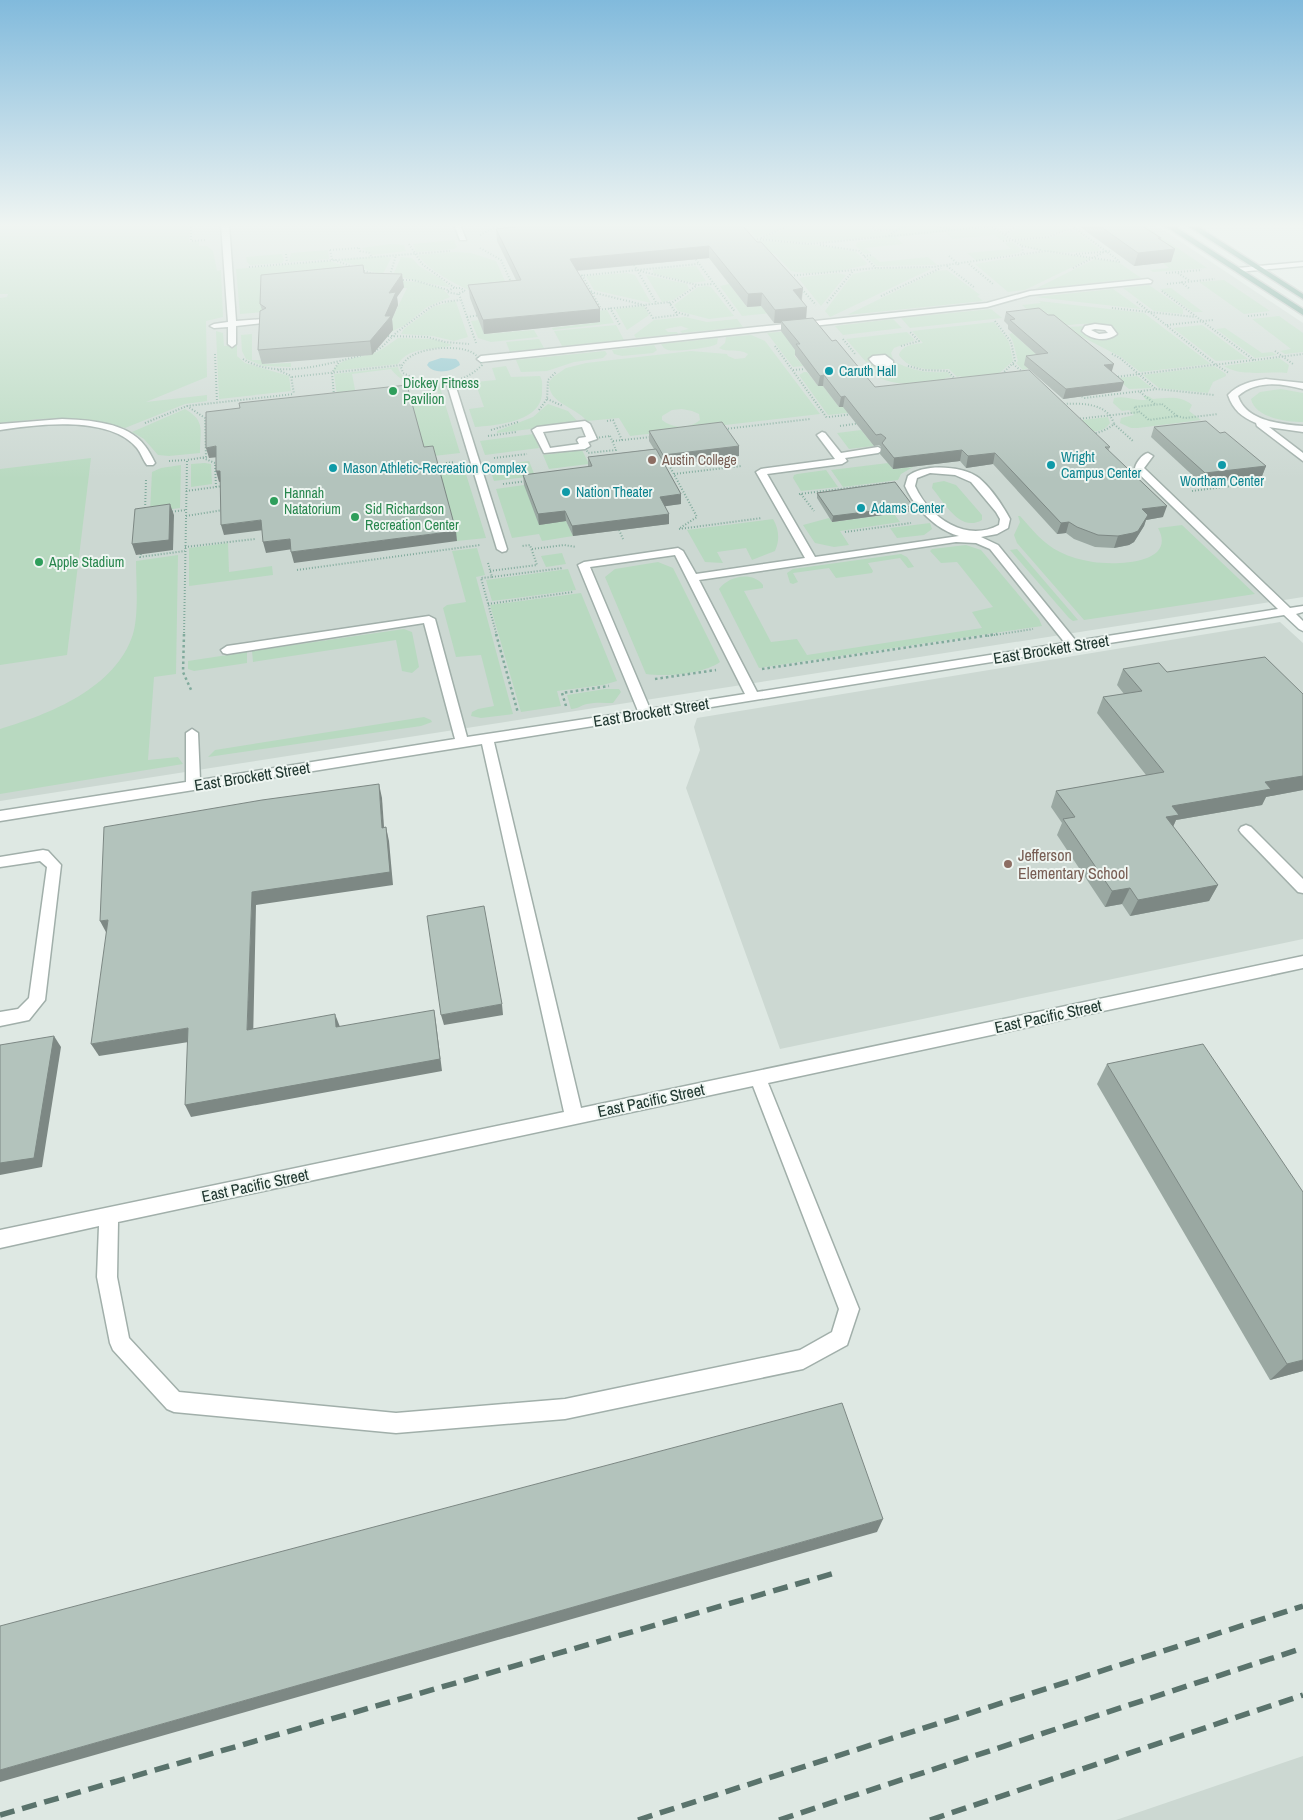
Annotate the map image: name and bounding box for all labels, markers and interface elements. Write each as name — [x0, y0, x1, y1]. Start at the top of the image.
place label: Caruth Hall — [839, 362, 896, 380]
marker: Caruth Hall — [823, 365, 835, 377]
place label: Dickey Fitness Pavilion — [403, 374, 479, 408]
marker: Dickey Fitness Pavilion — [387, 385, 399, 397]
place label: Wright Campus Center — [1061, 448, 1142, 482]
place label: Austin College — [661, 451, 737, 469]
marker: Austin College — [646, 454, 658, 466]
place label: Mason Athletic-Recreation Complex — [343, 459, 527, 477]
marker: Wright Campus Center — [1045, 459, 1057, 471]
marker: Wortham Center — [1216, 459, 1228, 471]
marker: Mason Athletic-Recreation Complex — [327, 462, 339, 474]
place label: Wortham Center — [1180, 472, 1264, 490]
place label: Nation Theater — [576, 483, 653, 501]
place label: Hannah Natatorium — [284, 484, 341, 518]
marker: Nation Theater — [560, 486, 572, 498]
marker: Hannah Natatorium — [268, 495, 280, 507]
place label: Adams Center — [870, 499, 945, 517]
place label: Sid Richardson Recreation Center — [365, 500, 459, 534]
marker: Adams Center — [855, 502, 867, 514]
marker: Sid Richardson Recreation Center — [349, 511, 361, 523]
place label: Apple Stadium — [48, 553, 124, 571]
marker: Apple Stadium — [33, 556, 45, 568]
street label: East Brockett Street — [992, 629, 1111, 669]
street label: East Brockett Street — [592, 692, 711, 732]
street label: East Brockett Street — [193, 756, 312, 796]
place label: Jefferson Elementary School — [1018, 844, 1128, 884]
marker: Jefferson Elementary School — [1002, 858, 1014, 870]
street label: East Pacific Street — [993, 994, 1104, 1038]
street label: East Pacific Street — [596, 1078, 707, 1122]
street label: East Pacific Street — [200, 1163, 311, 1207]

